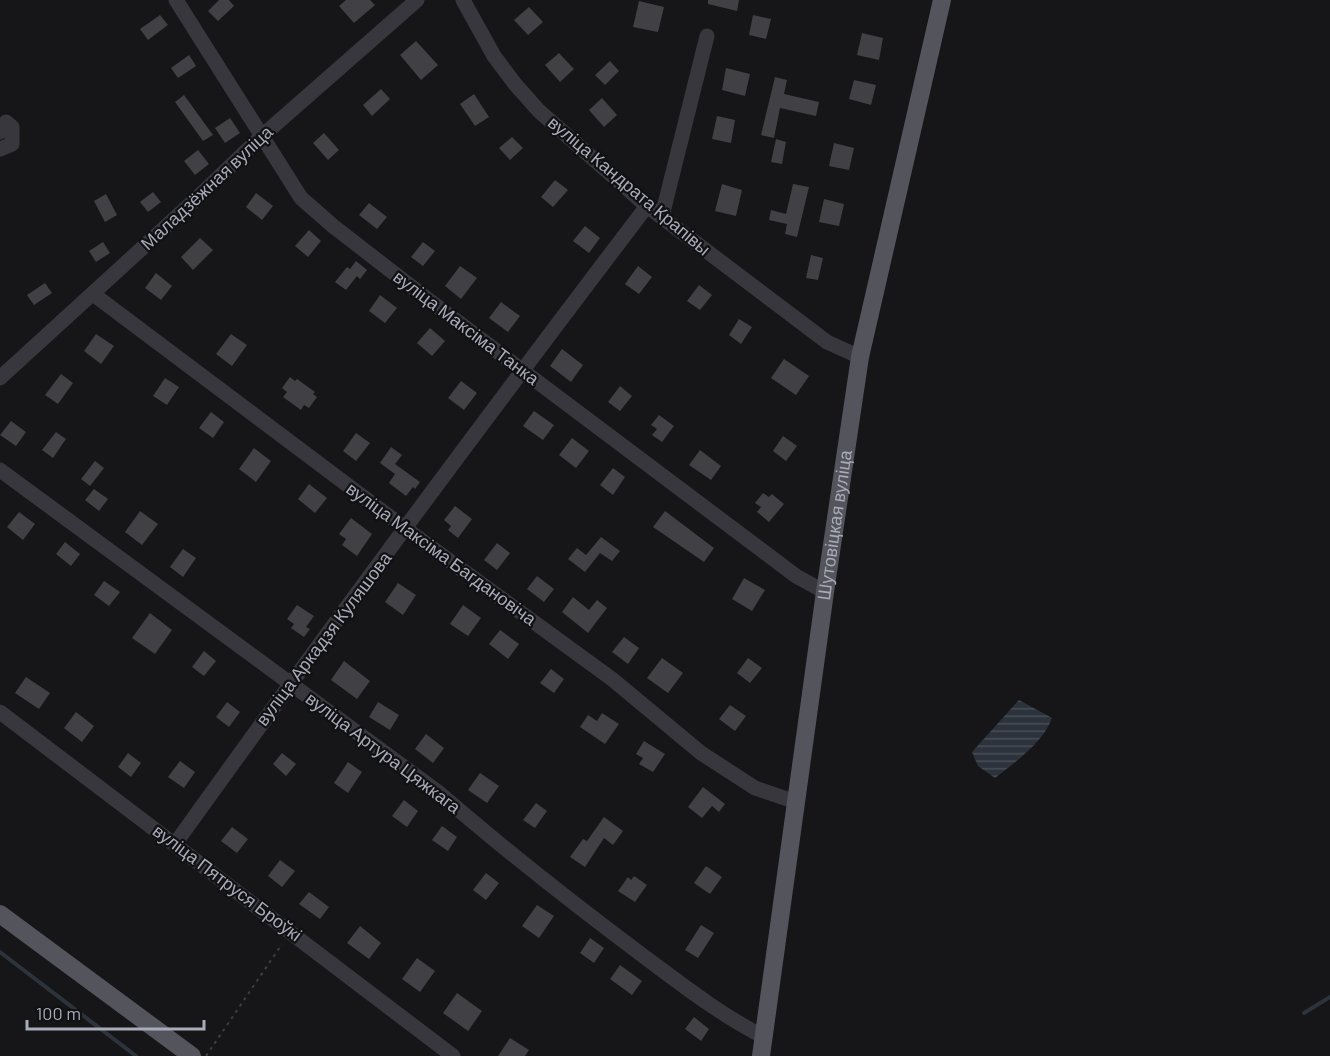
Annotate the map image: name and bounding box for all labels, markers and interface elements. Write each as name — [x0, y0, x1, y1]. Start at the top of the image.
street label: вуліца Кандрата Крапівы — [544, 111, 715, 260]
street label: Маладзёжная вуліца — [136, 120, 278, 254]
street label: вуліца Максіма Танка — [389, 265, 545, 390]
street label: Шутовіцкая вуліца — [812, 447, 856, 602]
street label: вуліца Максіма Багдановіча — [342, 477, 542, 630]
street label: вуліца Аркадзя Куляшова — [251, 546, 396, 730]
street label: вуліца Артура Цяжкага — [302, 687, 466, 818]
street label: вуліца Пятруся Броўкі — [149, 819, 306, 945]
scale bar — [27, 993, 204, 1031]
text: 100 m — [36, 1002, 81, 1024]

